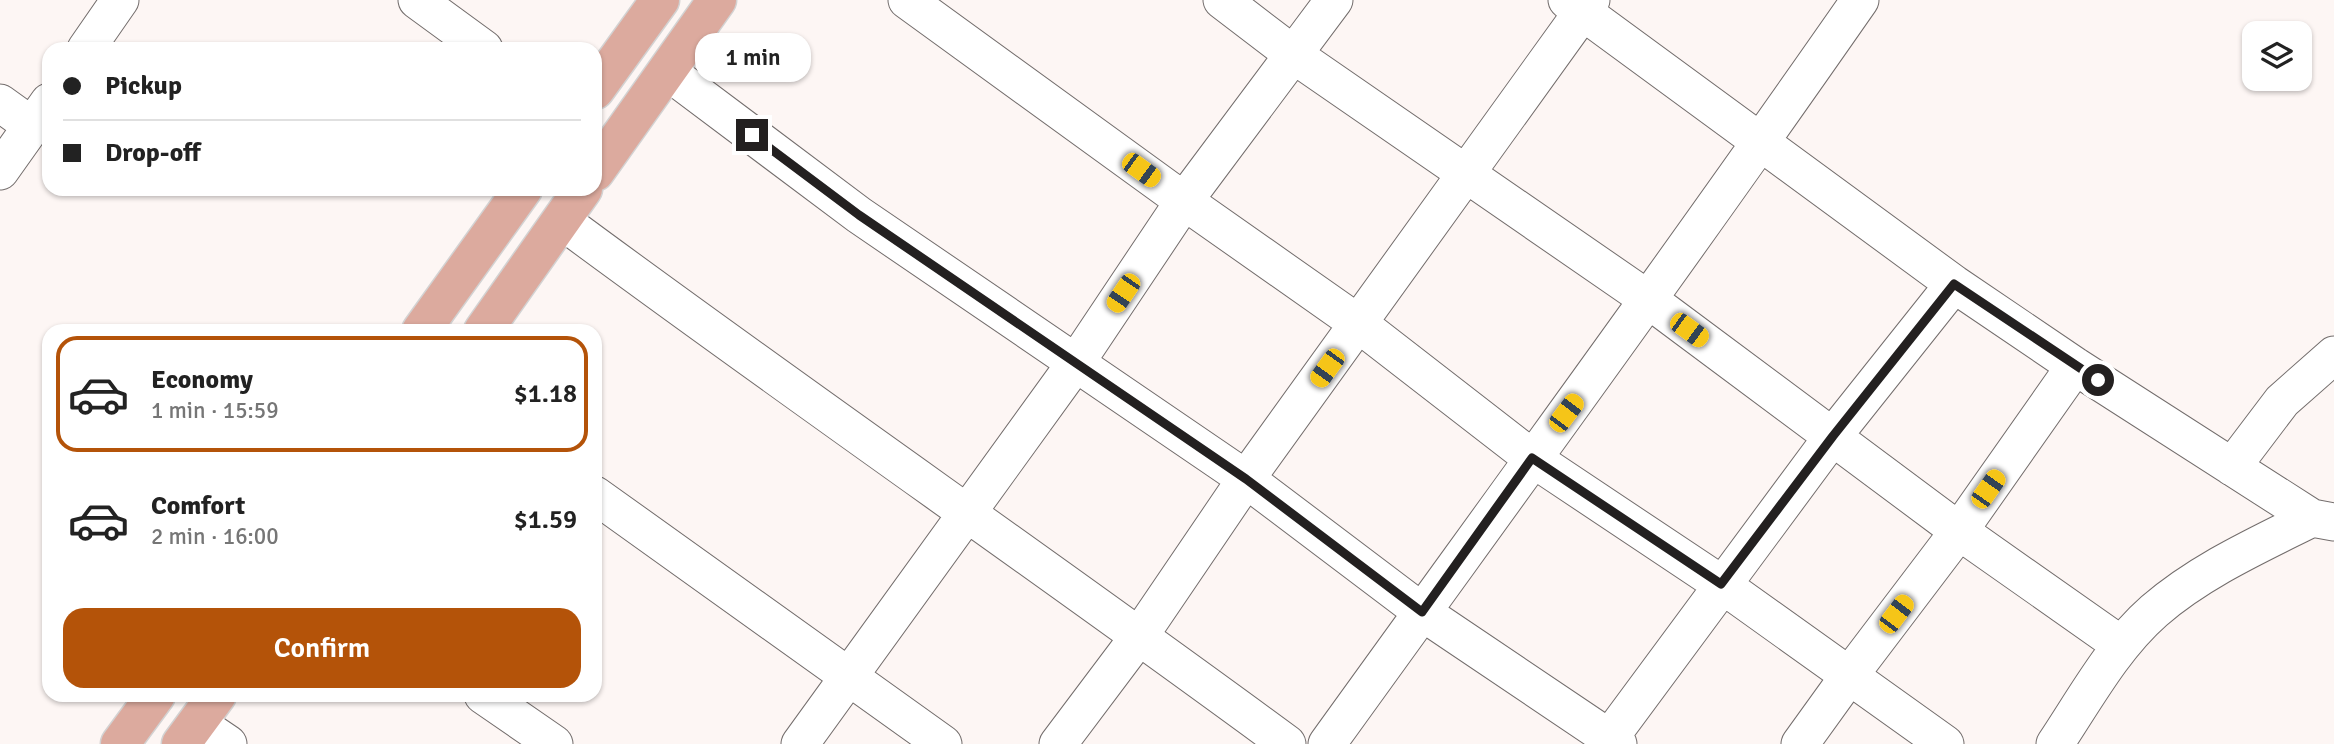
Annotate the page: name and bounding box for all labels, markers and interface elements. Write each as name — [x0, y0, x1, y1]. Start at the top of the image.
map controls — [2242, 21, 2312, 91]
button: layers — [2242, 21, 2312, 91]
callout: 1 min — [694, 33, 810, 82]
text: 1 min — [725, 43, 781, 72]
text: Pickup — [105, 70, 182, 102]
route end — [736, 119, 768, 151]
text: Drop-off — [105, 137, 201, 169]
car — [1118, 149, 1165, 191]
car — [1103, 270, 1144, 316]
car — [1666, 309, 1713, 351]
car — [1307, 345, 1348, 391]
icon: car — [67, 363, 130, 426]
text: Economy — [151, 364, 253, 396]
route start — [2082, 364, 2114, 396]
text: $1.18 — [514, 378, 577, 410]
car — [1545, 390, 1588, 436]
text: 1 min · 15:59 — [151, 396, 279, 425]
car — [1968, 466, 2009, 512]
icon: car — [67, 489, 130, 552]
text: Comfort — [151, 490, 245, 522]
text: $1.59 — [514, 504, 577, 536]
text: 2 min · 16:00 — [151, 522, 279, 551]
car — [1875, 591, 1918, 637]
button: Confirm — [63, 608, 581, 688]

